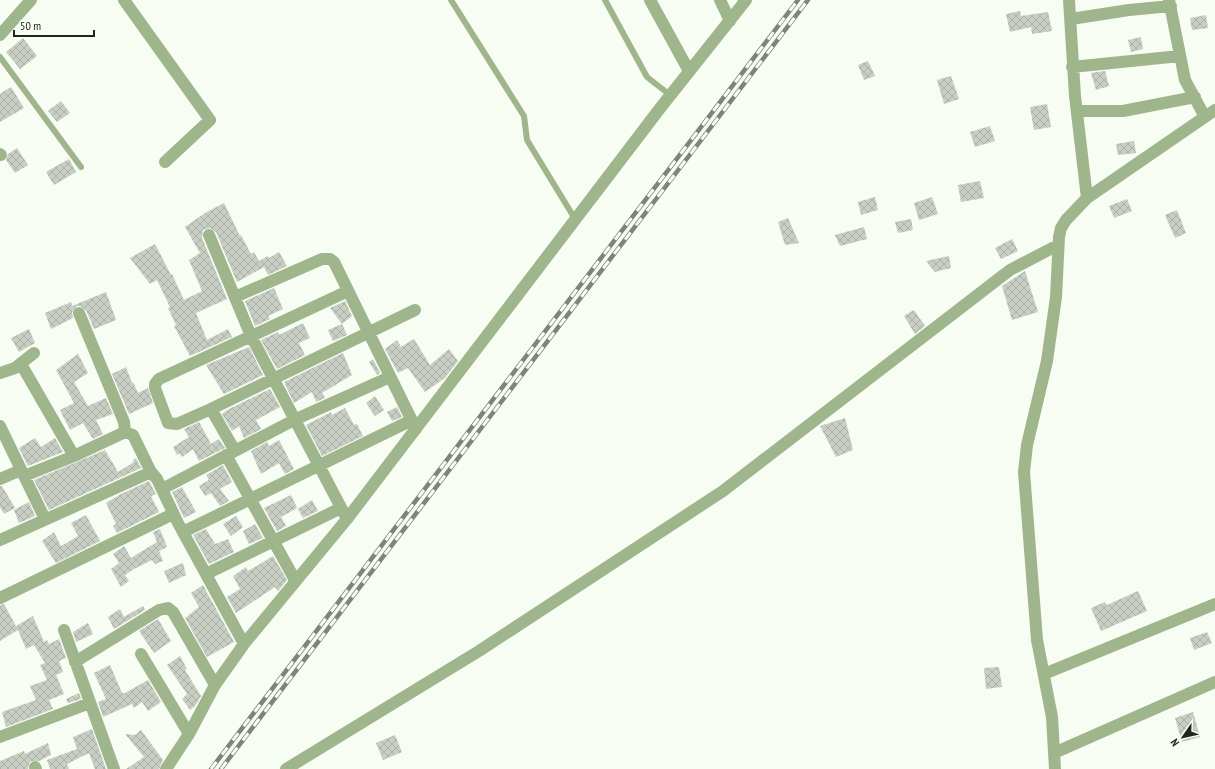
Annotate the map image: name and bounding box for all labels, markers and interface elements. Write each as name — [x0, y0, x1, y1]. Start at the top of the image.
scale bar — [14, 12, 94, 38]
text: 50 m — [20, 18, 41, 33]
north arrow — [1163, 717, 1203, 757]
text: N — [1167, 736, 1182, 749]

